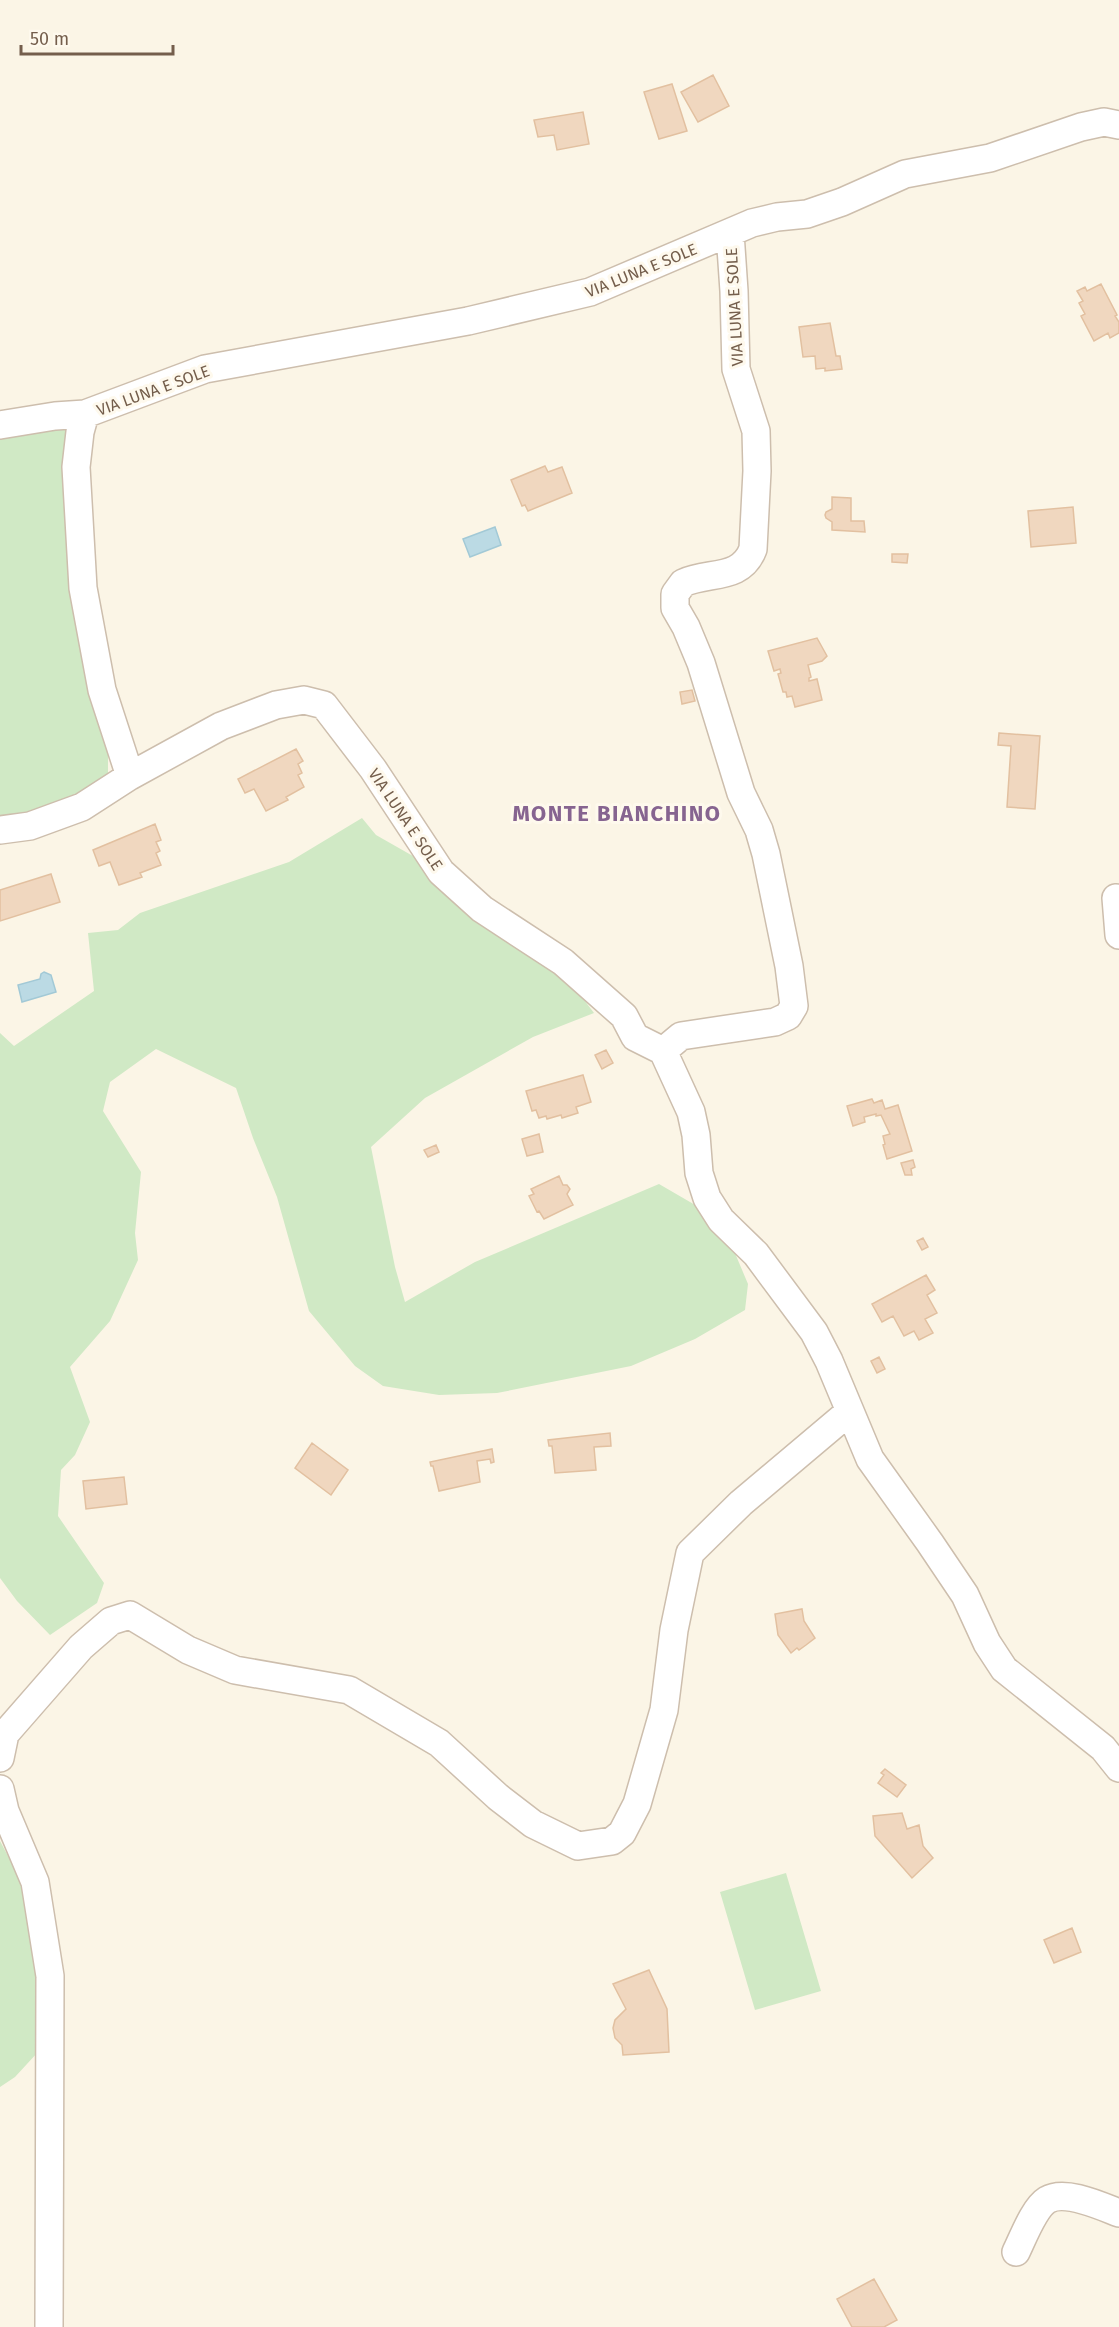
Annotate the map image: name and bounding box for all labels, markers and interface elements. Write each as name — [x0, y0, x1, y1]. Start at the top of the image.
scale bar — [21, 18, 172, 56]
text: 50 m — [30, 28, 69, 50]
street label: VIA LUNA E SOLE — [583, 239, 700, 301]
street label: VIA LUNA E SOLE — [722, 247, 747, 367]
street label: VIA LUNA E SOLE — [94, 361, 212, 420]
street label: VIA LUNA E SOLE — [365, 765, 447, 874]
district label: MONTE BIANCHINO — [512, 800, 722, 827]

